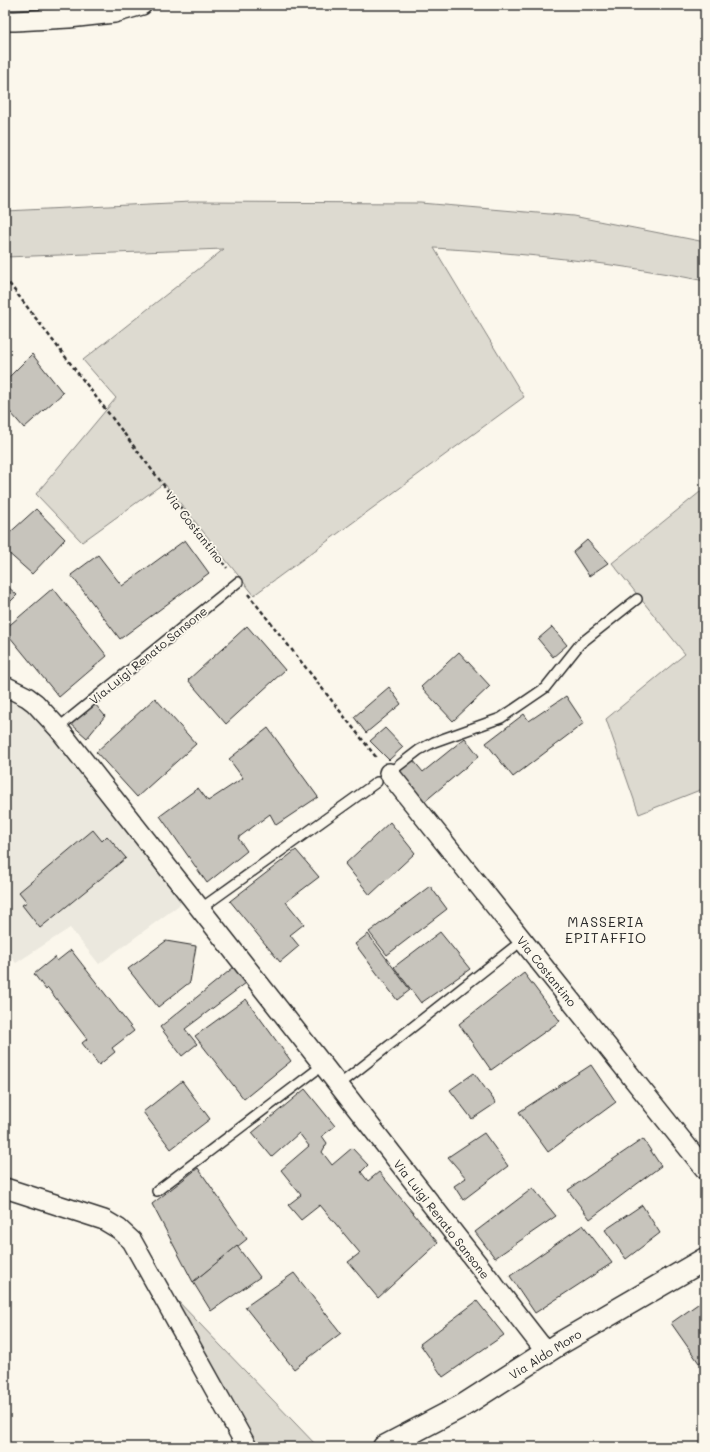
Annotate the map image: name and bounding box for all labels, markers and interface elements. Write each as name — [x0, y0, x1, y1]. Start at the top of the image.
street label: Via Costantino — [162, 488, 228, 566]
street label: Via Luigi Renato Sansone — [86, 602, 210, 708]
district label: MASSERIA EPITAFFIO — [565, 912, 647, 947]
street label: Via Costantino — [514, 932, 580, 1010]
street label: Via Luigi Renato Sansone — [390, 1156, 494, 1282]
street label: Via Aldo Moro — [506, 1325, 584, 1383]

